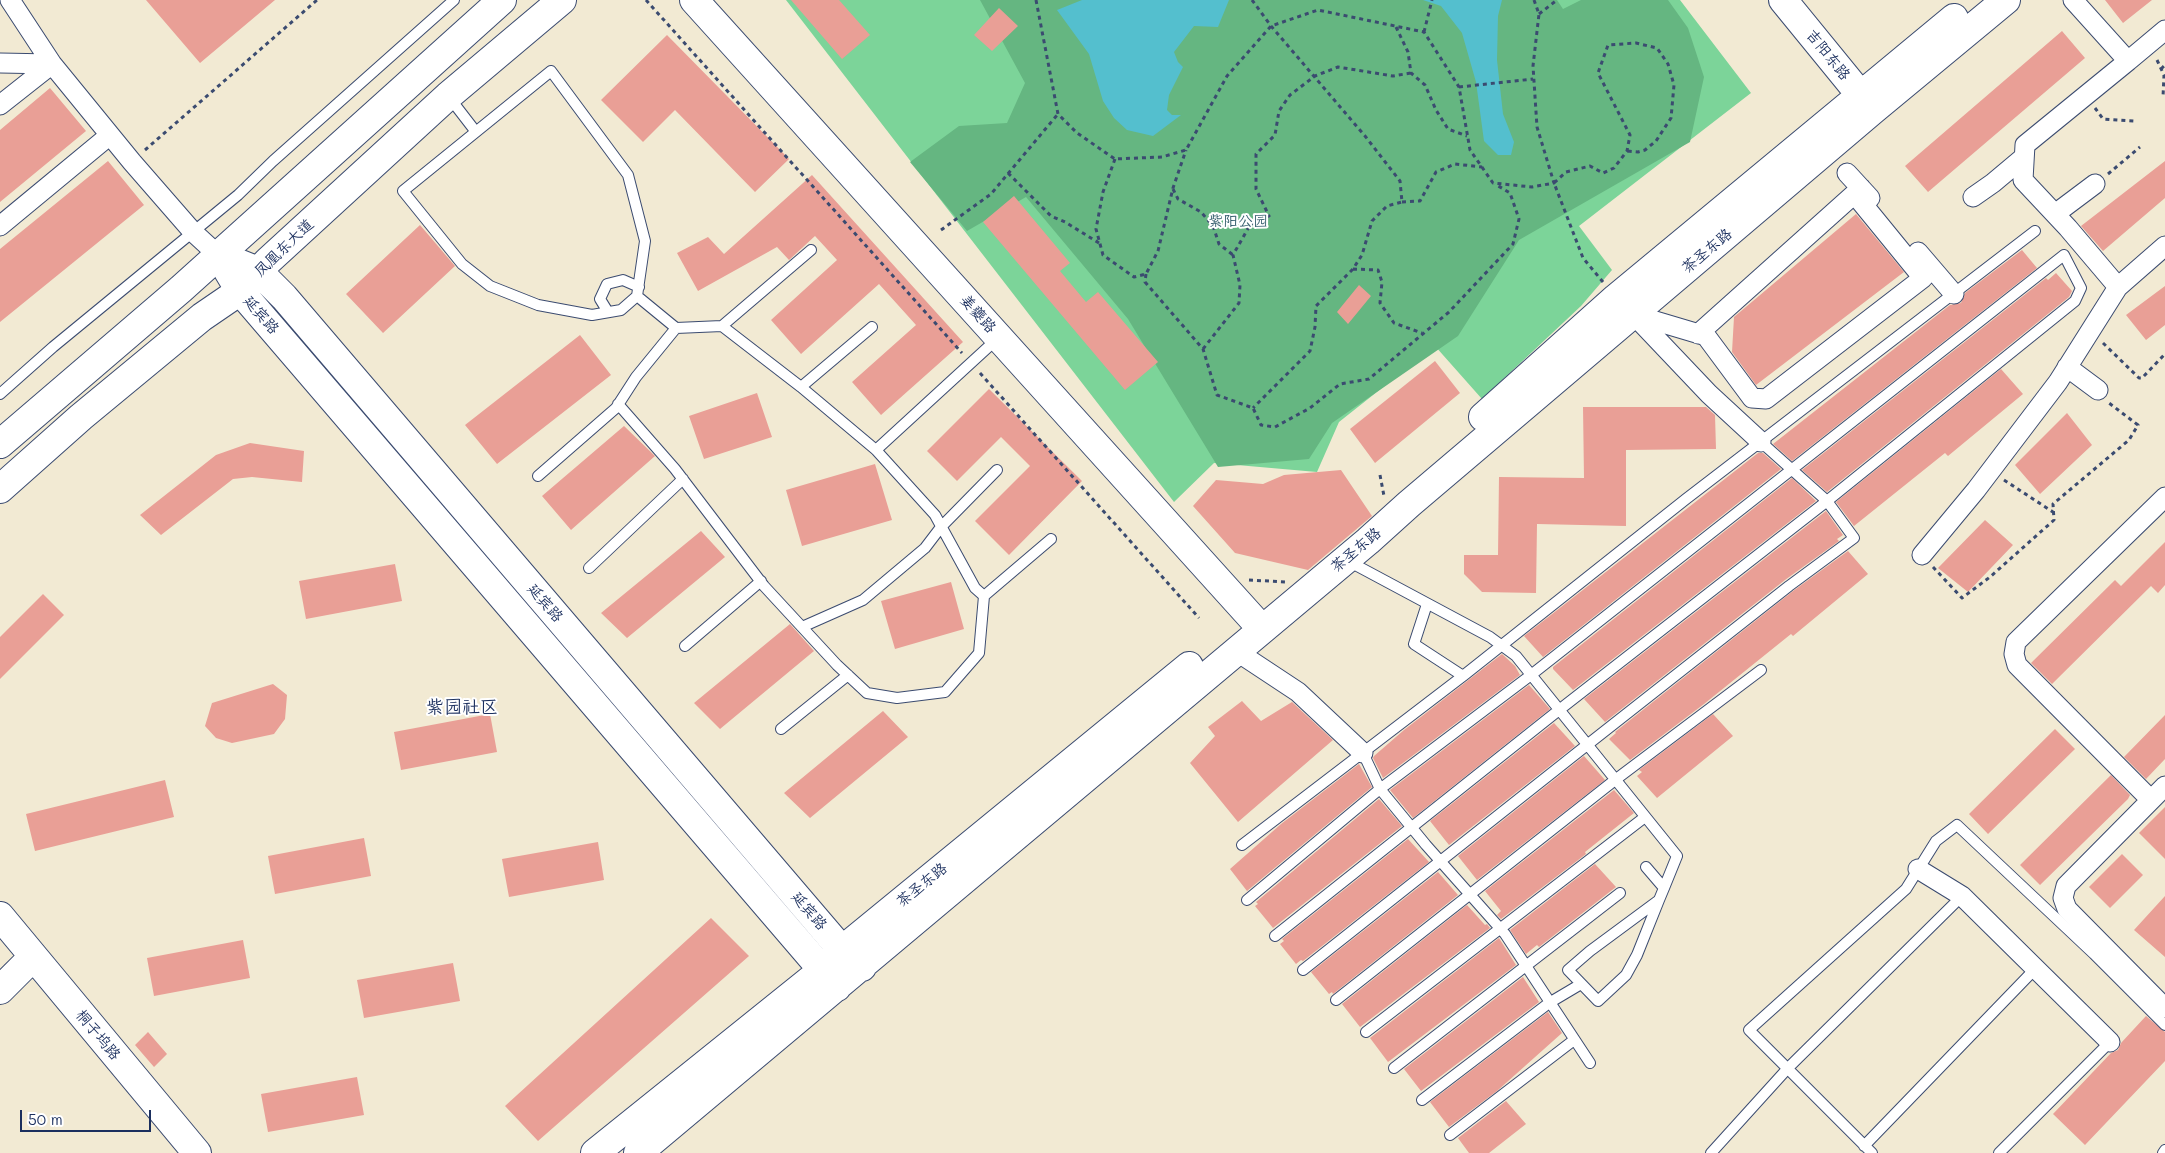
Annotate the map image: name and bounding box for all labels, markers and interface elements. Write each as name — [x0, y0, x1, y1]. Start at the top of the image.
street label: 吉阳东路 — [1802, 26, 1854, 84]
park label: 紫阳公园 — [1208, 212, 1268, 230]
street label: 凤凰东大道 — [251, 215, 317, 281]
street label: 茶圣东路 — [1678, 225, 1736, 277]
street label: 姜夔路 — [956, 291, 1000, 337]
street label: 延宾路 — [239, 292, 283, 338]
street label: 茶圣东路 — [1327, 524, 1385, 576]
street label: 延宾路 — [523, 580, 567, 626]
district label: 紫园社区 — [426, 696, 498, 718]
street label: 茶圣东路 — [893, 859, 951, 911]
street label: 延宾路 — [787, 888, 831, 934]
street label: 桐子坞路 — [72, 1006, 124, 1064]
scale bar — [22, 1100, 154, 1132]
text: 50 m — [28, 1109, 63, 1129]

